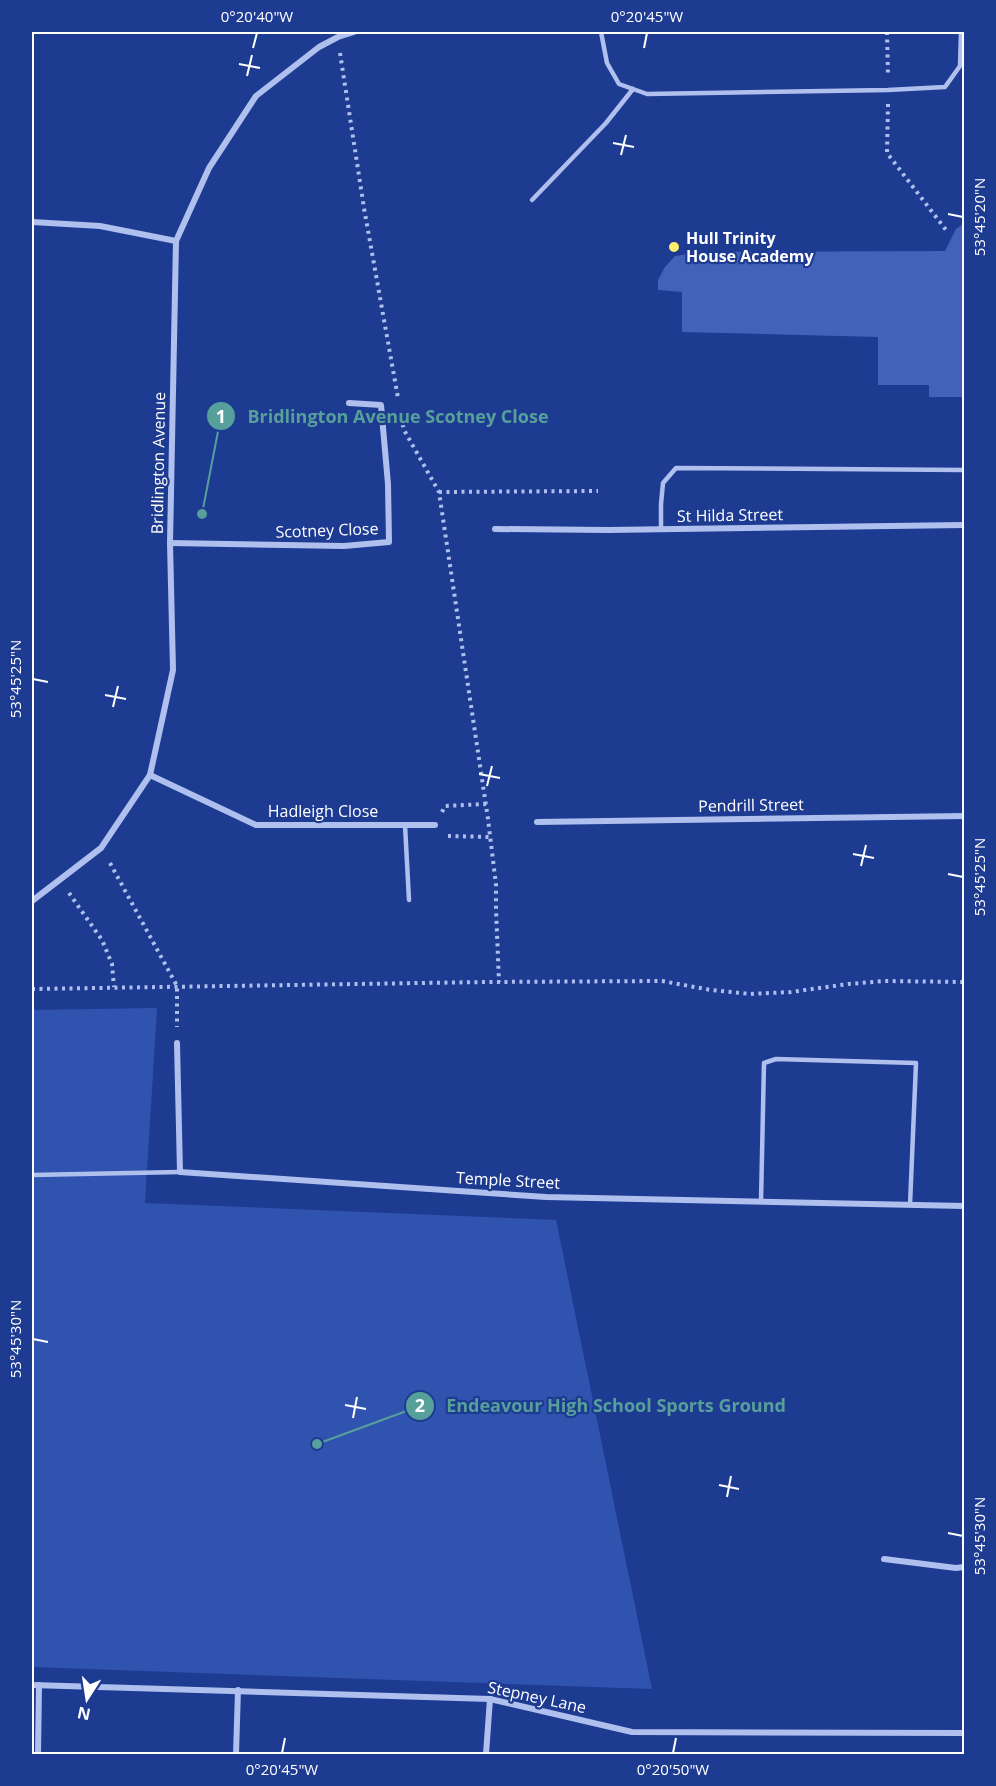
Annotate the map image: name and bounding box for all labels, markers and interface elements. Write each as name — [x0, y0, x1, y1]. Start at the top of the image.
text: 0°20'40"W — [221, 6, 293, 26]
text: 0°20'45"W — [611, 6, 683, 26]
text: 53°45'20"N — [969, 178, 989, 256]
place label: Hull Trinity House Academy — [686, 227, 814, 267]
marker: Hull Trinity House Academy — [667, 240, 681, 254]
street label: Bridlington Avenue — [146, 392, 170, 534]
callout: Bridlington Avenue Scotney Close — [206, 398, 561, 434]
text: 1 — [216, 404, 226, 428]
text: Bridlington Avenue Scotney Close — [247, 404, 549, 428]
street label: St Hilda Street — [677, 503, 783, 527]
street label: Scotney Close — [275, 517, 379, 543]
text: 53°45'25"N — [5, 640, 25, 718]
street label: Pendrill Street — [698, 793, 804, 817]
street label: Hadleigh Close — [268, 800, 378, 822]
text: 53°45'25"N — [969, 838, 989, 916]
street label: Temple Street — [455, 1166, 561, 1194]
text: 53°45'30"N — [5, 1300, 25, 1378]
callout: Endeavour High School Sports Ground — [405, 1388, 798, 1424]
text: 2 — [415, 1393, 425, 1417]
text: Endeavour High School Sports Ground — [446, 1393, 786, 1417]
text: 53°45'30"N — [969, 1497, 989, 1575]
north arrow — [57, 1669, 117, 1729]
street label: Stepney Lane — [486, 1676, 588, 1718]
text: N — [75, 1702, 93, 1726]
text: 0°20'45"W — [246, 1759, 318, 1779]
text: 0°20'50"W — [637, 1759, 709, 1779]

